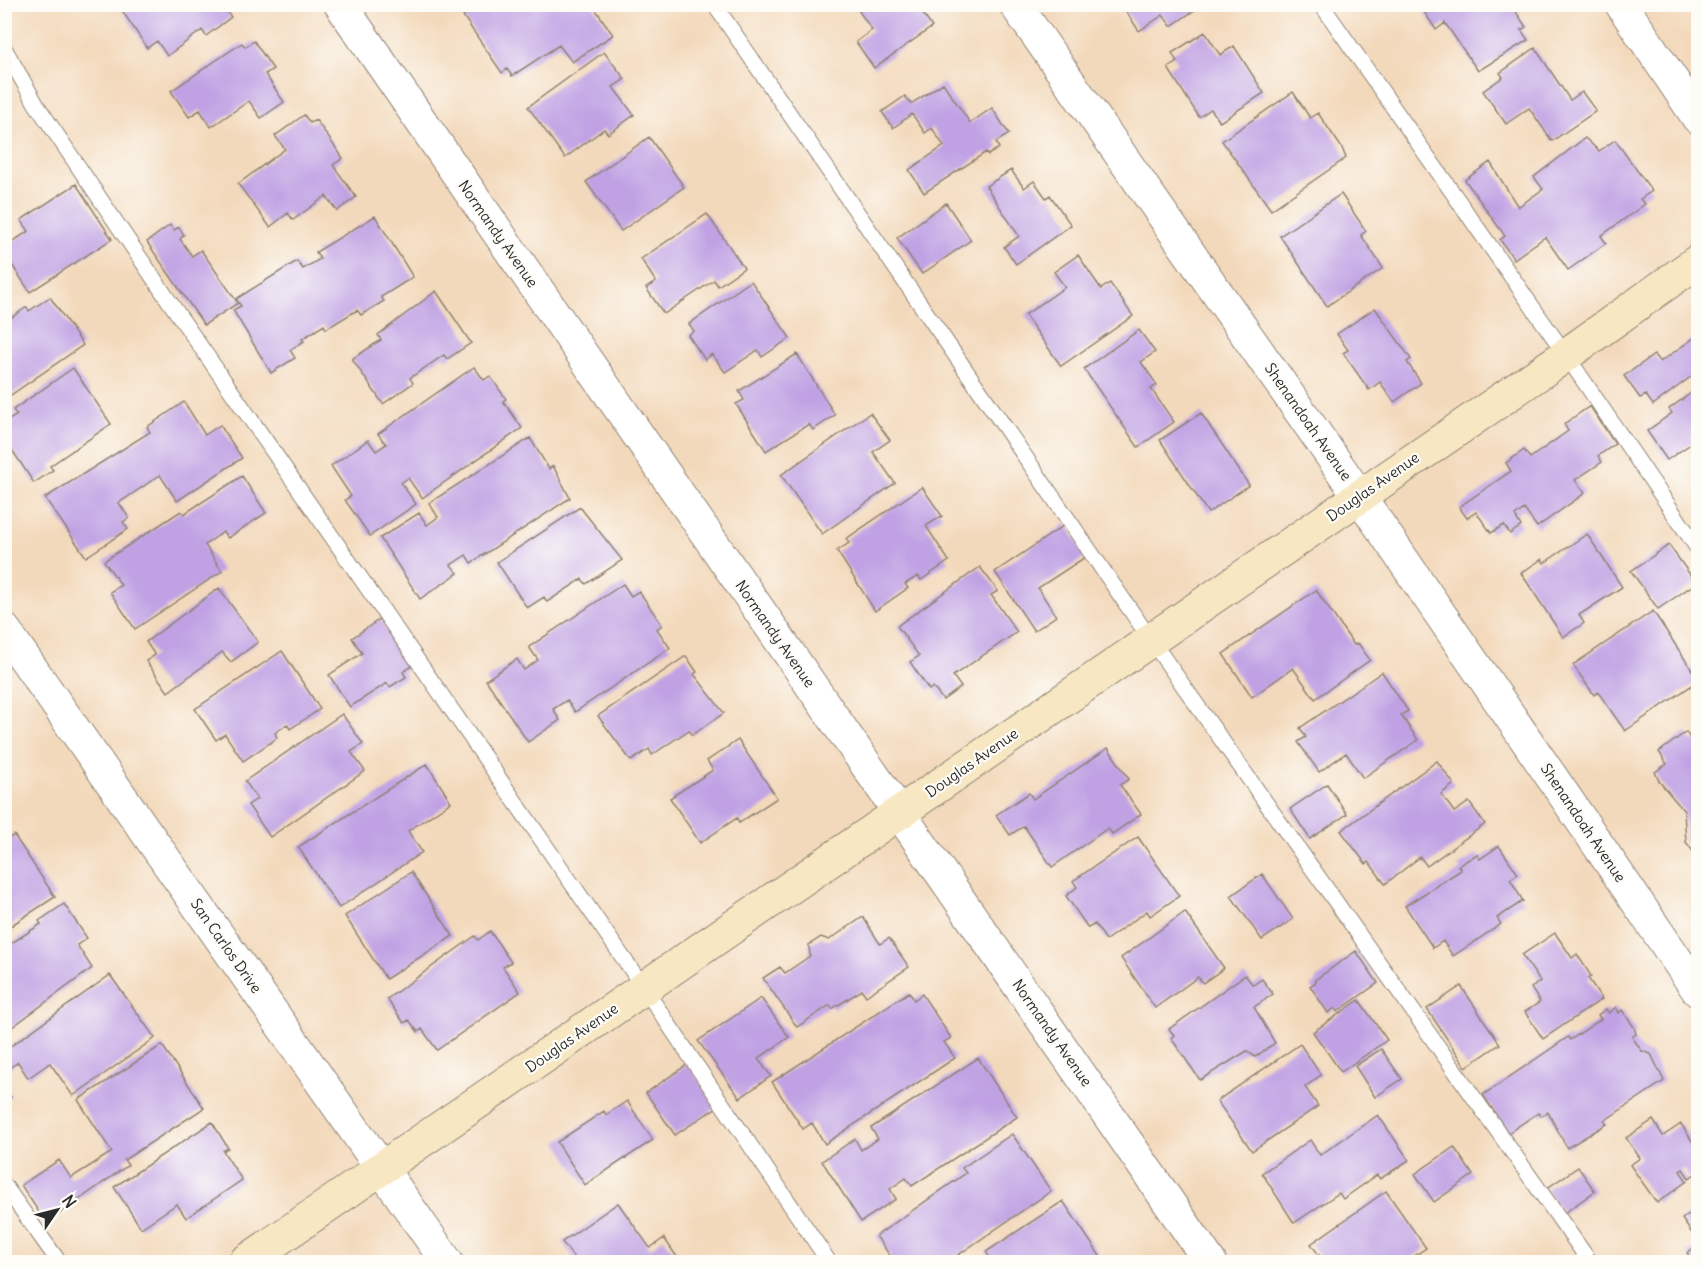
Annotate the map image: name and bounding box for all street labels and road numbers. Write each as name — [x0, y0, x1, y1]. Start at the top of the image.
street label: Normandy Avenue — [454, 176, 542, 291]
street label: Shenandoah Avenue — [1261, 359, 1356, 484]
street label: Douglas Avenue — [1323, 448, 1423, 526]
street label: Normandy Avenue — [731, 576, 819, 691]
street label: Douglas Avenue — [922, 724, 1022, 802]
street label: Shenandoah Avenue — [1537, 760, 1630, 886]
street label: San Carlos Drive — [187, 895, 266, 997]
street label: Normandy Avenue — [1008, 975, 1096, 1090]
street label: Douglas Avenue — [522, 999, 622, 1077]

